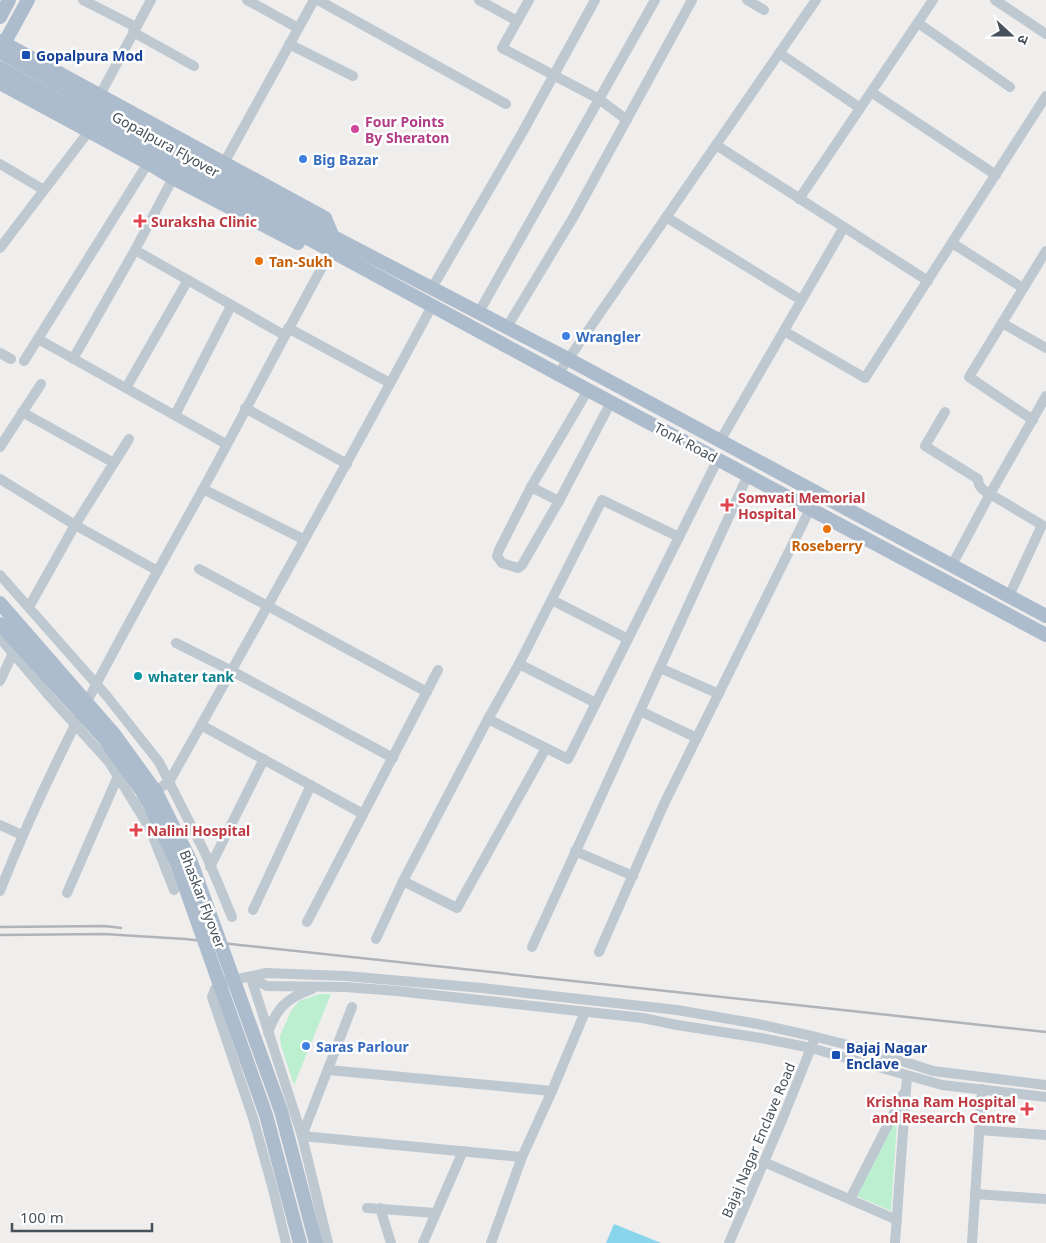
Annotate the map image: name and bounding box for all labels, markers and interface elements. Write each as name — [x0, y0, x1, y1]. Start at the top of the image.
north arrow — [986, 10, 1036, 60]
text: उ — [1013, 33, 1034, 48]
place label: Gopalpura Mod — [36, 46, 143, 65]
marker: Gopalpura Mod — [20, 49, 32, 61]
street label: Gopalpura Flyover — [109, 107, 223, 182]
place label: Four Points By Sheraton — [365, 112, 449, 147]
marker: Four Points By Sheraton — [349, 123, 361, 135]
place label: Big Bazar — [313, 150, 379, 169]
marker: Big Bazar — [297, 153, 309, 165]
place label: Suraksha Clinic — [151, 212, 257, 231]
marker: Suraksha Clinic — [133, 214, 147, 228]
place label: Tan-Sukh — [269, 252, 333, 271]
marker: Tan-Sukh — [253, 255, 265, 267]
place label: Wrangler — [576, 327, 641, 346]
marker: Wrangler — [560, 330, 572, 342]
street label: Tonk Road — [651, 417, 721, 467]
place label: Somvati Memorial Hospital — [738, 488, 865, 523]
marker: Somvati Memorial Hospital — [720, 498, 734, 512]
marker: Roseberry — [821, 523, 833, 535]
place label: Roseberry — [791, 536, 863, 555]
place label: whater tank — [148, 667, 234, 686]
marker: whater tank — [132, 670, 144, 682]
place label: Nalini Hospital — [147, 821, 250, 840]
marker: Nalini Hospital — [129, 823, 143, 837]
street label: Bhaskar Flyover — [175, 847, 231, 951]
place label: Saras Parlour — [316, 1037, 409, 1056]
place label: Bajaj Nagar Enclave — [846, 1038, 928, 1073]
marker: Saras Parlour — [300, 1040, 312, 1052]
marker: Bajaj Nagar Enclave — [830, 1049, 842, 1061]
street label: Bajaj Nagar Enclave Road — [717, 1059, 799, 1221]
place label: Krishna Ram Hospital and Research Centre — [866, 1092, 1016, 1127]
marker: Krishna Ram Hospital and Research Centre — [1020, 1102, 1034, 1116]
scale bar — [12, 1200, 152, 1232]
text: 100 m — [20, 1207, 64, 1227]

